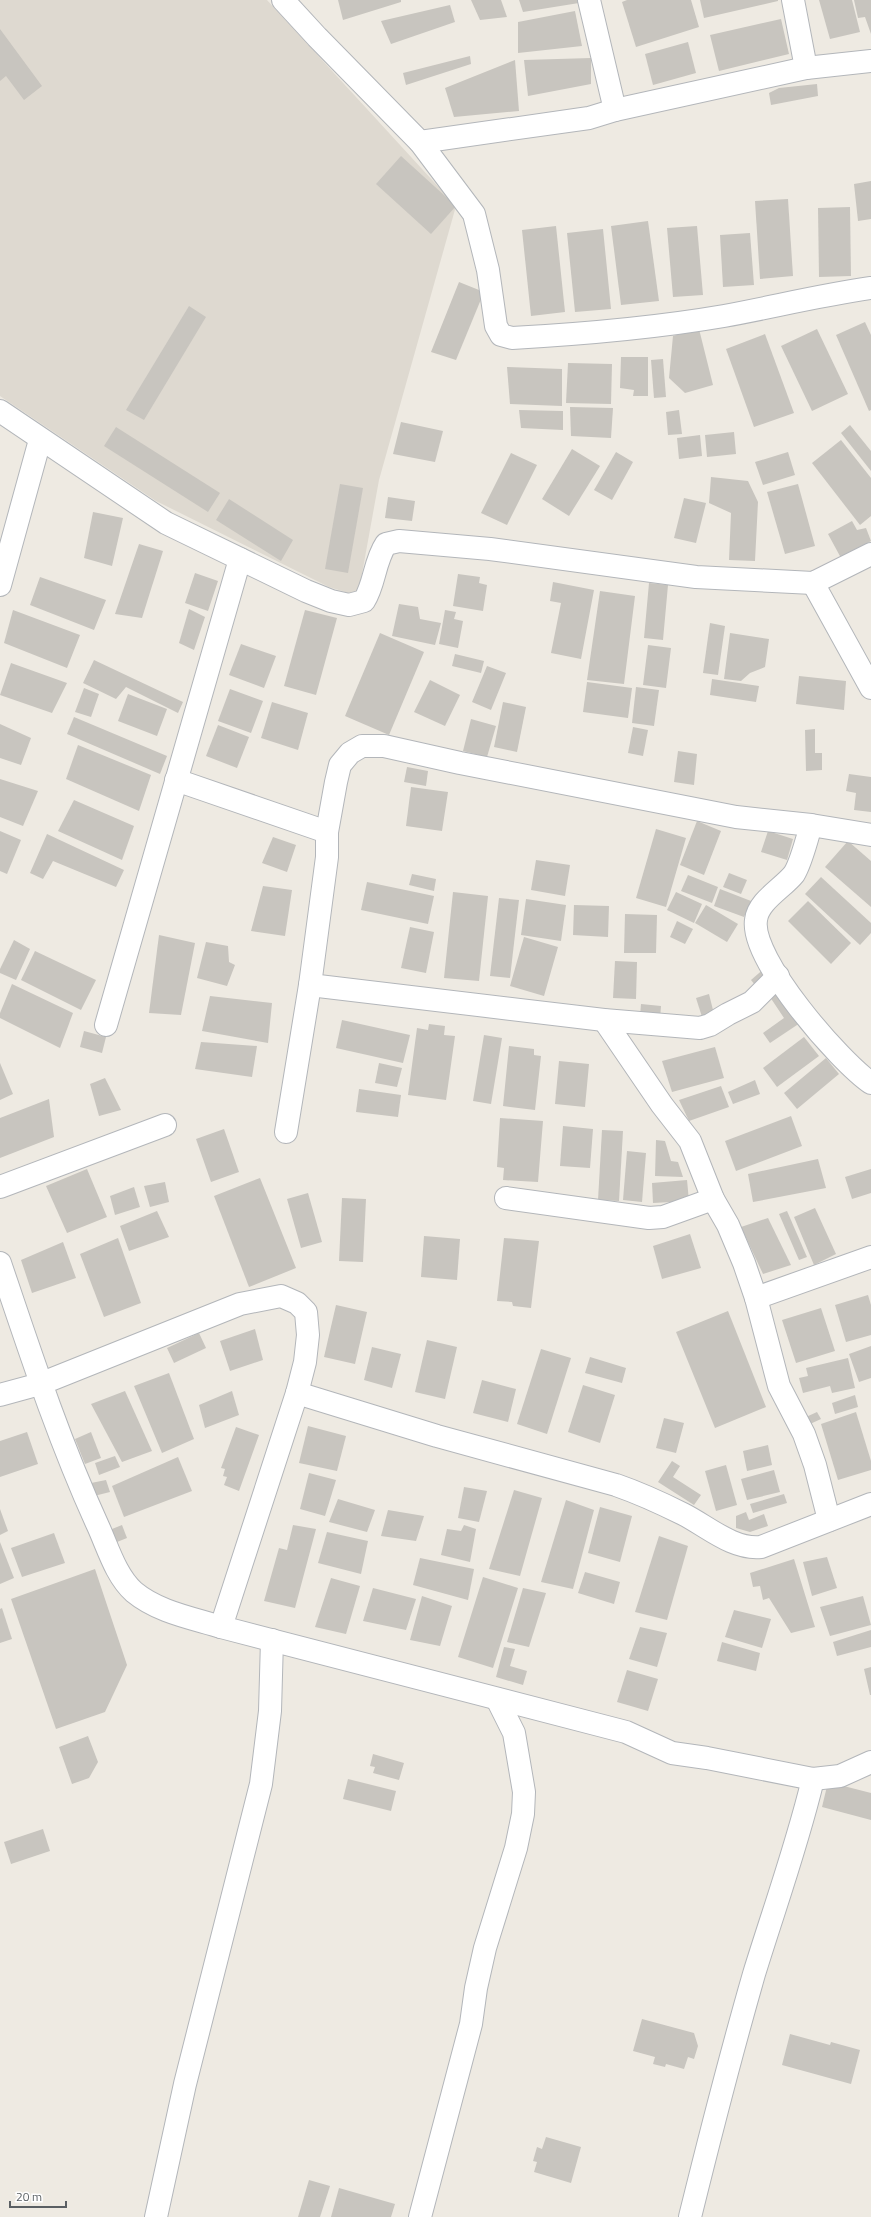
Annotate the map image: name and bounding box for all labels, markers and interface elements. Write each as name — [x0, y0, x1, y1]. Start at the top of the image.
scale bar — [10, 2183, 66, 2209]
text: 20 m — [16, 2187, 42, 2206]

